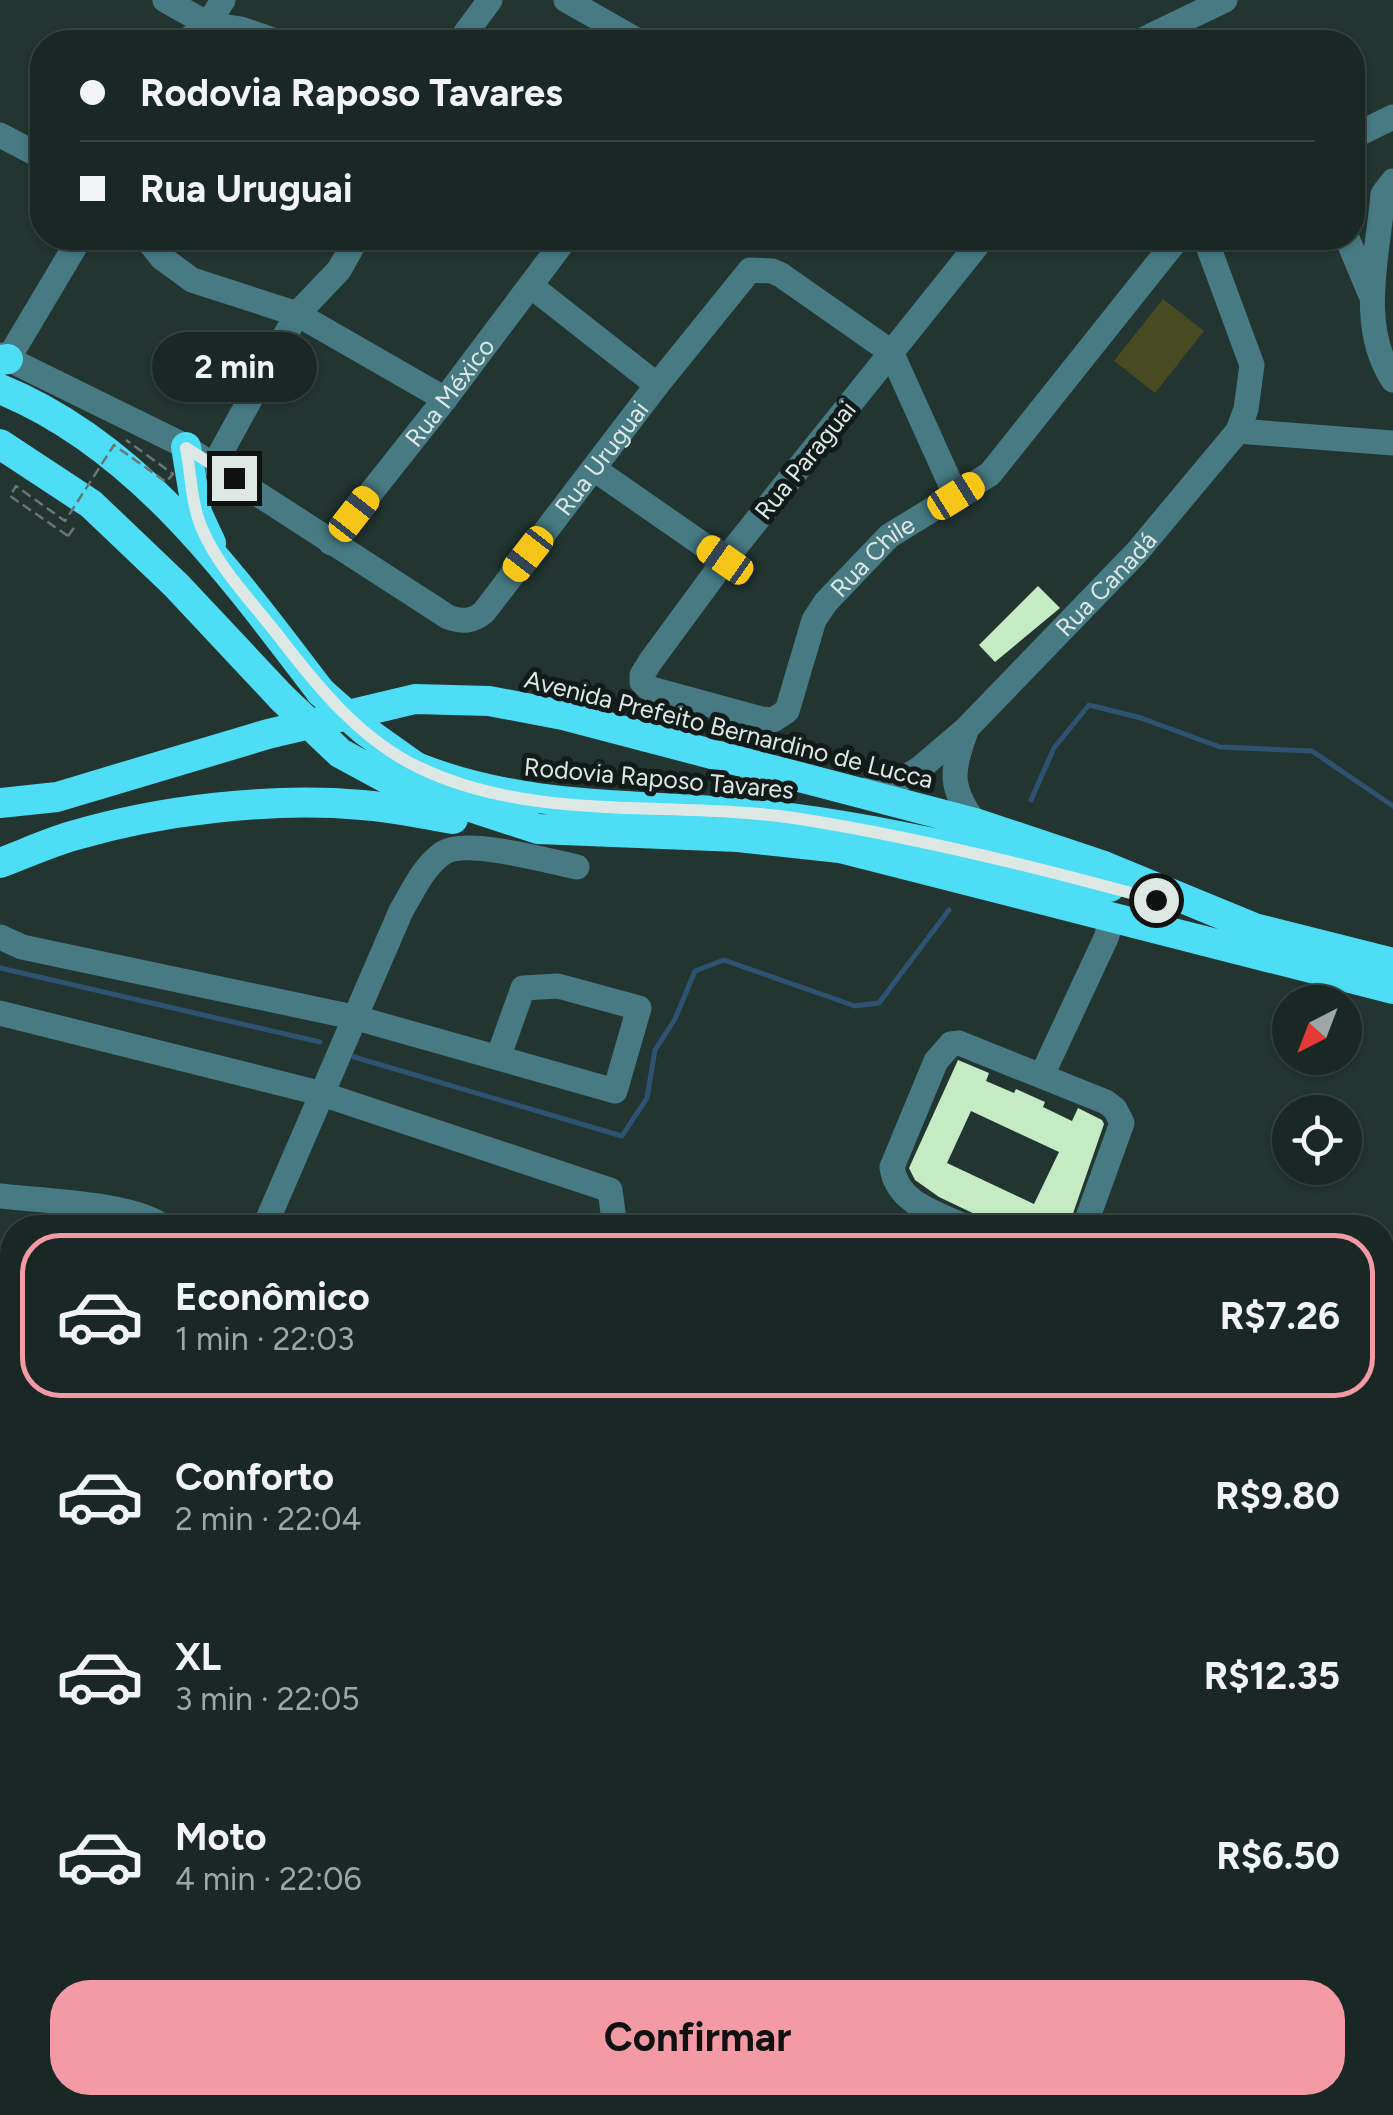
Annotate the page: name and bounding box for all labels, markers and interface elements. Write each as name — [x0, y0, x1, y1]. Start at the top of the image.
text: Rodovia Raposo Tavares — [140, 70, 563, 116]
text: Rua Uruguai — [140, 166, 353, 212]
street label: Rua México — [398, 332, 501, 452]
callout: 2 min — [152, 333, 316, 403]
text: 2 min — [194, 348, 275, 386]
street label: Rua Uruguai — [548, 395, 655, 521]
street label: Rua Paraguai — [748, 395, 862, 525]
route end — [212, 456, 257, 501]
car — [923, 467, 989, 525]
car — [324, 481, 384, 547]
street label: Rua Chile — [824, 509, 920, 603]
car — [498, 521, 558, 587]
street label: Rua Canadá — [1049, 525, 1163, 642]
car — [692, 531, 758, 589]
street label: Avenida Prefeito Bernardino de Lucca — [521, 664, 937, 794]
street label: Rodovia Raposo Tavares — [523, 751, 795, 805]
route start — [1134, 878, 1179, 923]
north arrow — [1272, 985, 1362, 1075]
map controls — [1272, 985, 1362, 1185]
button: locate — [1272, 1095, 1362, 1185]
icon: car — [55, 1271, 145, 1361]
text: Econômico — [175, 1274, 370, 1320]
text: R$7.26 — [1220, 1293, 1340, 1339]
text: 1 min · 22:03 — [175, 1320, 354, 1358]
icon: car — [55, 1451, 145, 1541]
text: Conforto — [175, 1454, 334, 1500]
text: R$9.80 — [1215, 1473, 1340, 1519]
text: 2 min · 22:04 — [175, 1500, 362, 1538]
icon: car — [55, 1631, 145, 1721]
text: XL — [175, 1634, 221, 1680]
text: R$12.35 — [1204, 1653, 1340, 1699]
text: 3 min · 22:05 — [175, 1680, 360, 1718]
icon: car — [55, 1811, 145, 1901]
text: Moto — [175, 1814, 267, 1860]
text: R$6.50 — [1216, 1833, 1340, 1879]
text: 4 min · 22:06 — [175, 1860, 362, 1898]
button: Confirmar — [50, 1980, 1345, 2095]

